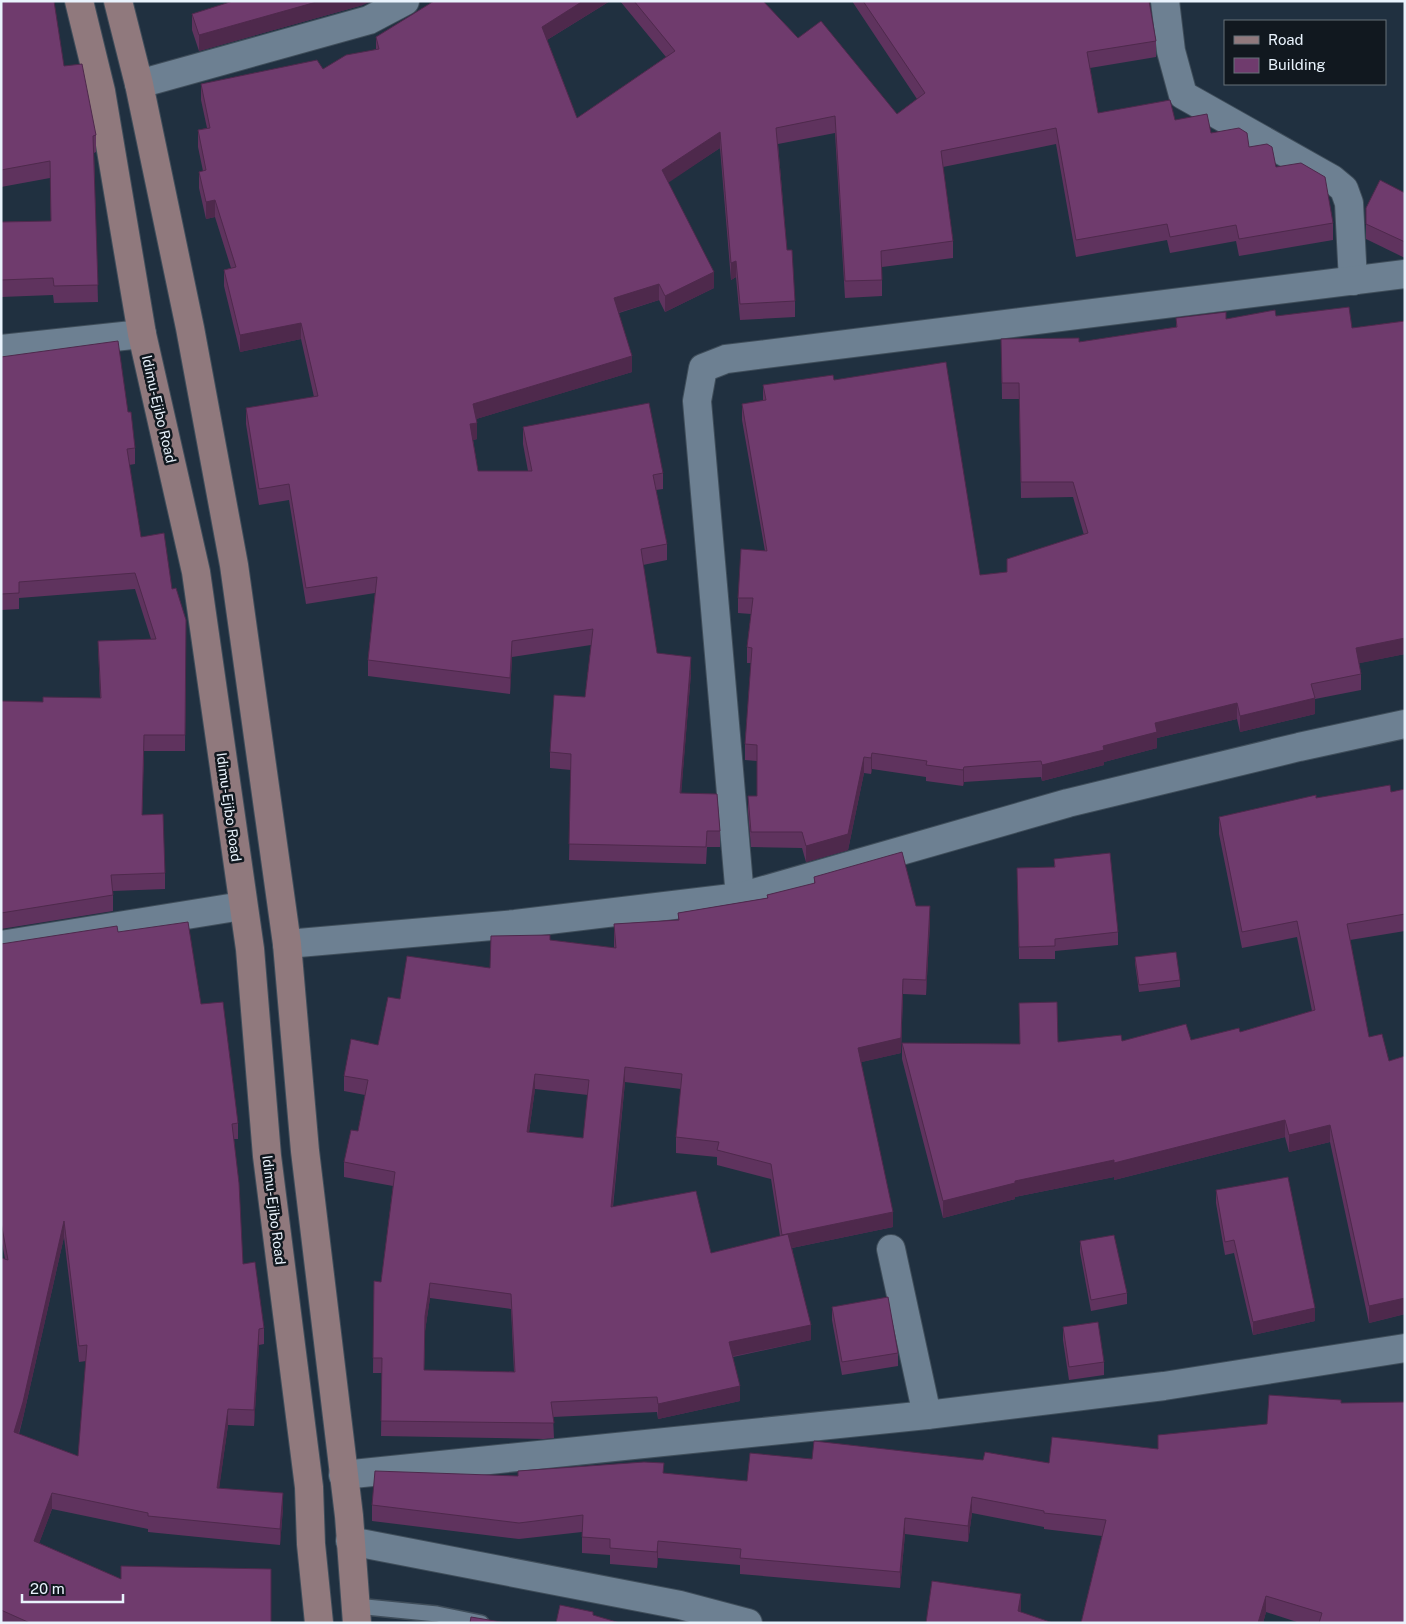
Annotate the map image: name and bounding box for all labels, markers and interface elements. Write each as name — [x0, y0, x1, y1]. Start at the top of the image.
legend — [1224, 20, 1386, 85]
text: Road — [1268, 31, 1304, 48]
text: Building — [1268, 56, 1326, 73]
street label: Idimu-Ejibo Road — [139, 354, 179, 464]
street label: Idimu-Ejibo Road — [213, 751, 245, 863]
street label: Idimu-Ejibo Road — [259, 1154, 289, 1266]
scale bar — [22, 1572, 124, 1604]
text: 20 m — [30, 1580, 65, 1597]

